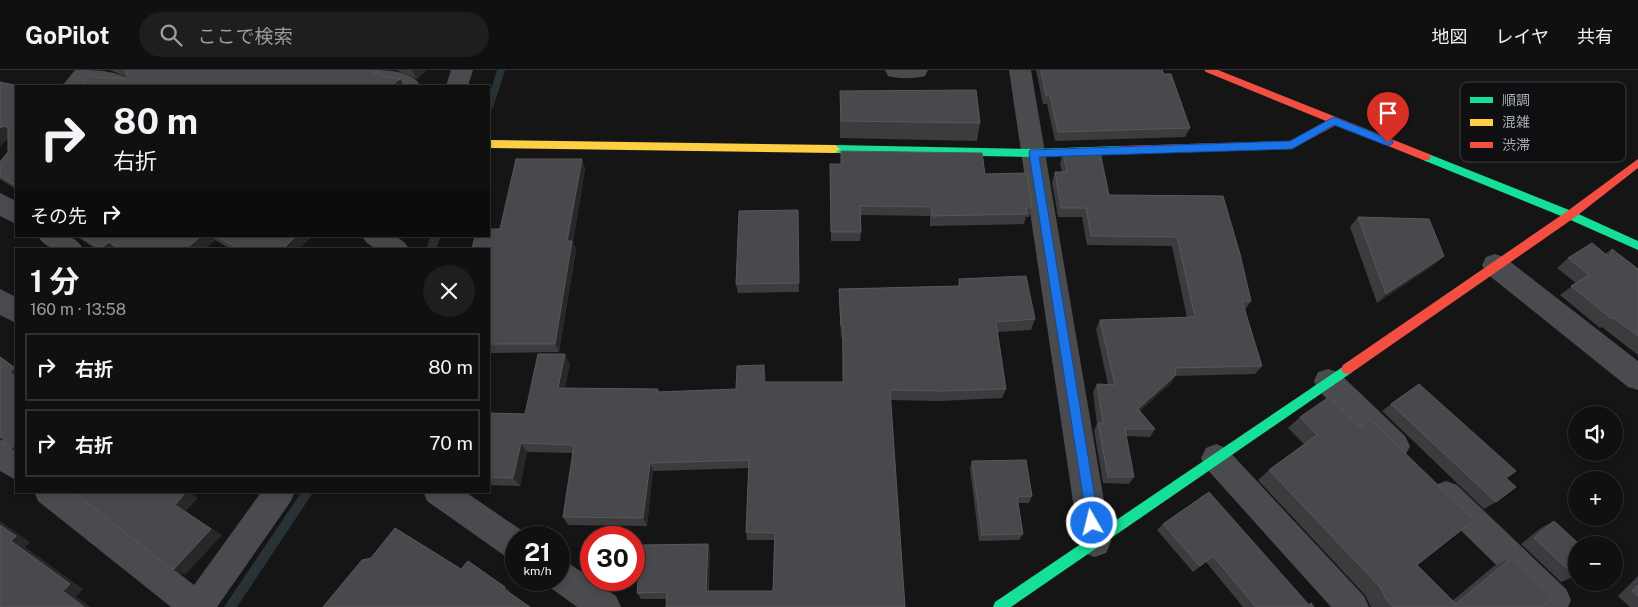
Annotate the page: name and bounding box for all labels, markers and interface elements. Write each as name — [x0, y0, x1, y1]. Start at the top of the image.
search box — [139, 12, 489, 57]
text: GoPilot — [25, 21, 109, 49]
icon: search — [157, 21, 185, 49]
text: ここで検索 — [197, 25, 292, 47]
text: 地図 — [1432, 26, 1468, 47]
text: レイヤ — [1496, 26, 1549, 47]
text: 共有 — [1577, 26, 1613, 47]
legend — [1460, 82, 1626, 162]
pin — [1367, 92, 1409, 143]
text: 順調 — [1502, 92, 1530, 108]
icon: arrive — [1374, 99, 1402, 127]
text: 80 m — [113, 101, 198, 142]
icon: right — [30, 105, 95, 170]
text: 混雑 — [1502, 114, 1530, 130]
text: 渋滞 — [1502, 137, 1530, 153]
text: 右折 — [113, 148, 157, 174]
icon: right — [97, 200, 125, 228]
text: その先 — [30, 205, 87, 227]
text: 1 分 — [30, 263, 80, 299]
button: close — [423, 265, 475, 317]
text: 160 m · 13:58 — [30, 300, 126, 319]
icon: right — [32, 353, 60, 381]
text: 80 m — [428, 356, 473, 378]
text: 右折 — [75, 358, 113, 380]
map controls — [1568, 406, 1623, 591]
button: sound — [1568, 406, 1623, 461]
icon: right — [32, 429, 60, 457]
text: 70 m — [429, 432, 473, 454]
text: 右折 — [75, 434, 113, 456]
button: + — [1568, 471, 1623, 526]
position arrow — [1065, 496, 1117, 548]
speed limit sign: 30 — [580, 526, 645, 591]
button: − — [1568, 536, 1623, 591]
text: 21 — [524, 537, 551, 567]
text: km/h — [523, 564, 552, 578]

